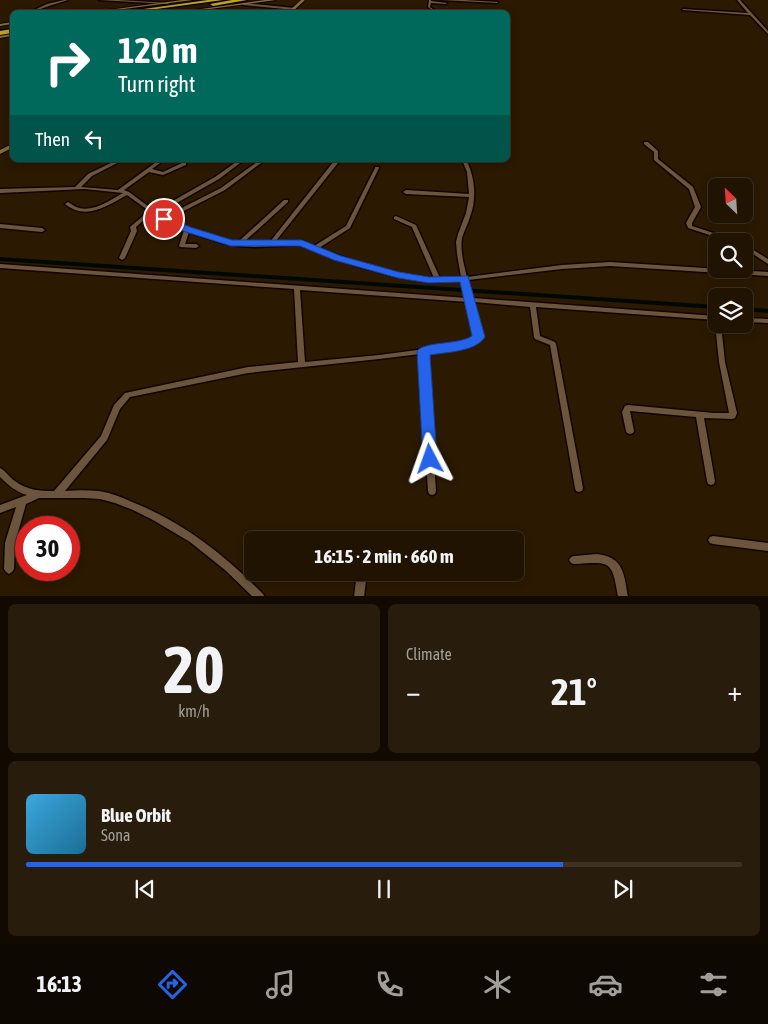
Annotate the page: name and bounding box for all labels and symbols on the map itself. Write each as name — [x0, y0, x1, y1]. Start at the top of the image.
north arrow — [708, 178, 752, 222]
pin — [143, 198, 185, 240]
position arrow — [403, 432, 455, 484]
speed limit sign: 30 — [15, 516, 80, 581]

